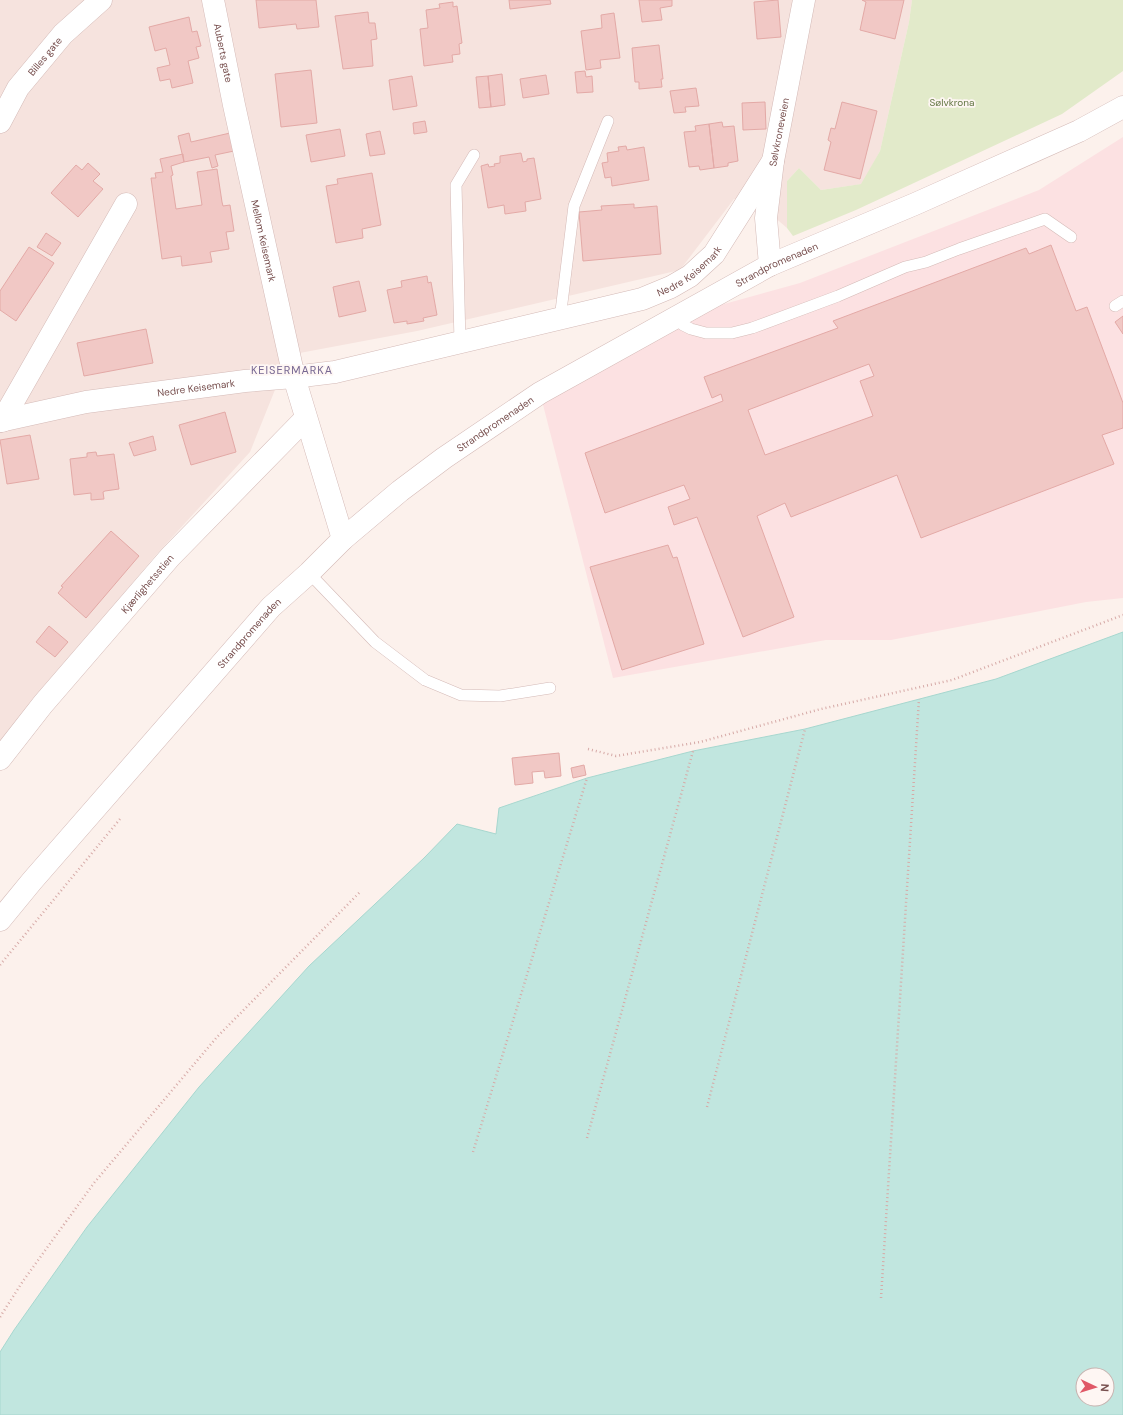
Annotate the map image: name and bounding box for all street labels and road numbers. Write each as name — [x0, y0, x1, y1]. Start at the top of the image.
street label: Auberts gate — [211, 22, 236, 84]
street label: Billes gate — [25, 34, 65, 78]
street label: Sølvkroneveien — [766, 96, 792, 167]
street label: Mellom Keisemark — [249, 198, 279, 283]
street label: Strandpromenaden — [733, 239, 820, 290]
street label: Nedre Keisemark — [655, 243, 724, 299]
street label: Nedre Keisemark — [156, 376, 236, 399]
street label: Strandpromenaden — [454, 393, 536, 454]
street label: Kjærlighetsstien — [118, 551, 176, 616]
street label: Strandpromenaden — [214, 595, 284, 671]

